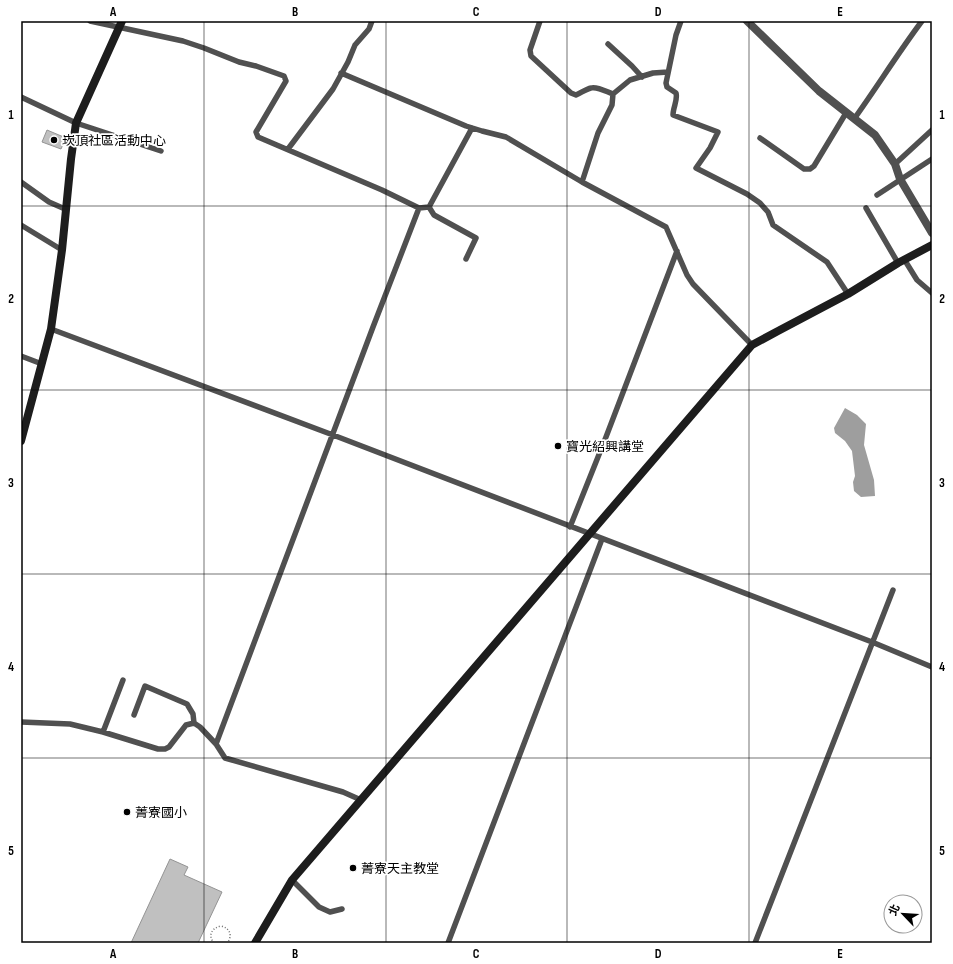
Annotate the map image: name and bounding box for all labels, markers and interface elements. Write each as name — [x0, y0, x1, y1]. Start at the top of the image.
text: A — [109, 4, 117, 20]
text: B — [292, 4, 298, 20]
text: C — [473, 4, 480, 20]
text: D — [655, 4, 662, 20]
text: E — [837, 4, 843, 20]
text: 1 — [8, 107, 14, 123]
text: 1 — [939, 107, 945, 123]
place label: 崁頂社區活動中心 — [62, 133, 166, 149]
marker: 崁頂社區活動中心 — [49, 135, 59, 145]
text: 2 — [8, 291, 14, 307]
text: 2 — [939, 291, 945, 307]
place label: 寶光紹興講堂 — [566, 439, 644, 455]
marker: 寶光紹興講堂 — [553, 441, 563, 451]
text: 3 — [8, 475, 14, 491]
text: 3 — [939, 475, 945, 491]
text: 4 — [8, 659, 14, 675]
text: 4 — [939, 659, 945, 675]
place label: 菁寮國小 — [135, 805, 187, 821]
marker: 菁寮國小 — [122, 807, 132, 817]
text: 5 — [8, 843, 14, 859]
text: 5 — [939, 843, 945, 859]
place label: 菁寮天主教堂 — [361, 861, 439, 877]
marker: 菁寮天主教堂 — [348, 863, 358, 873]
north arrow — [883, 894, 923, 934]
text: 北 — [886, 902, 903, 918]
text: A — [109, 946, 117, 962]
text: B — [292, 946, 298, 962]
text: C — [473, 946, 480, 962]
text: D — [655, 946, 662, 962]
text: E — [837, 946, 843, 962]

